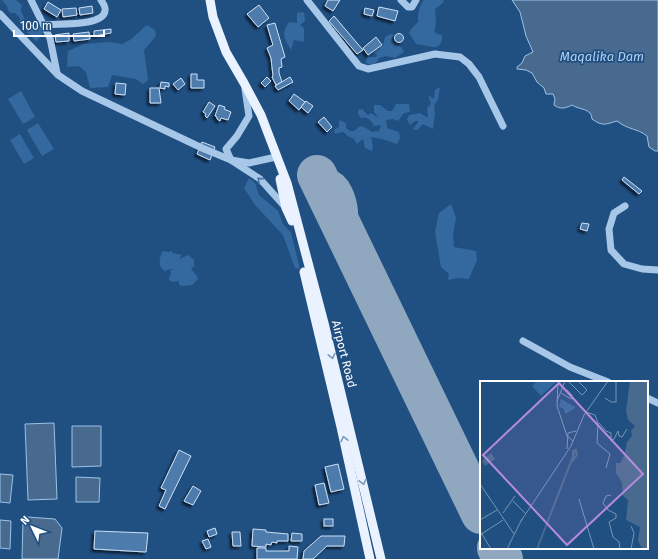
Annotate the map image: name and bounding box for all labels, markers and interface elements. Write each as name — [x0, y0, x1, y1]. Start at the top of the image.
scale bar — [14, 12, 104, 38]
text: 100 m — [20, 19, 52, 33]
water label: Maqalika Dam — [560, 49, 644, 64]
one-way arrow — [257, 177, 265, 184]
street label: Airport Road — [329, 319, 359, 389]
one-way arrow — [327, 352, 336, 359]
inset map — [480, 381, 648, 549]
one-way arrow — [340, 436, 348, 442]
one-way arrow — [359, 479, 367, 485]
north arrow — [12, 507, 52, 547]
text: N — [18, 513, 32, 528]

